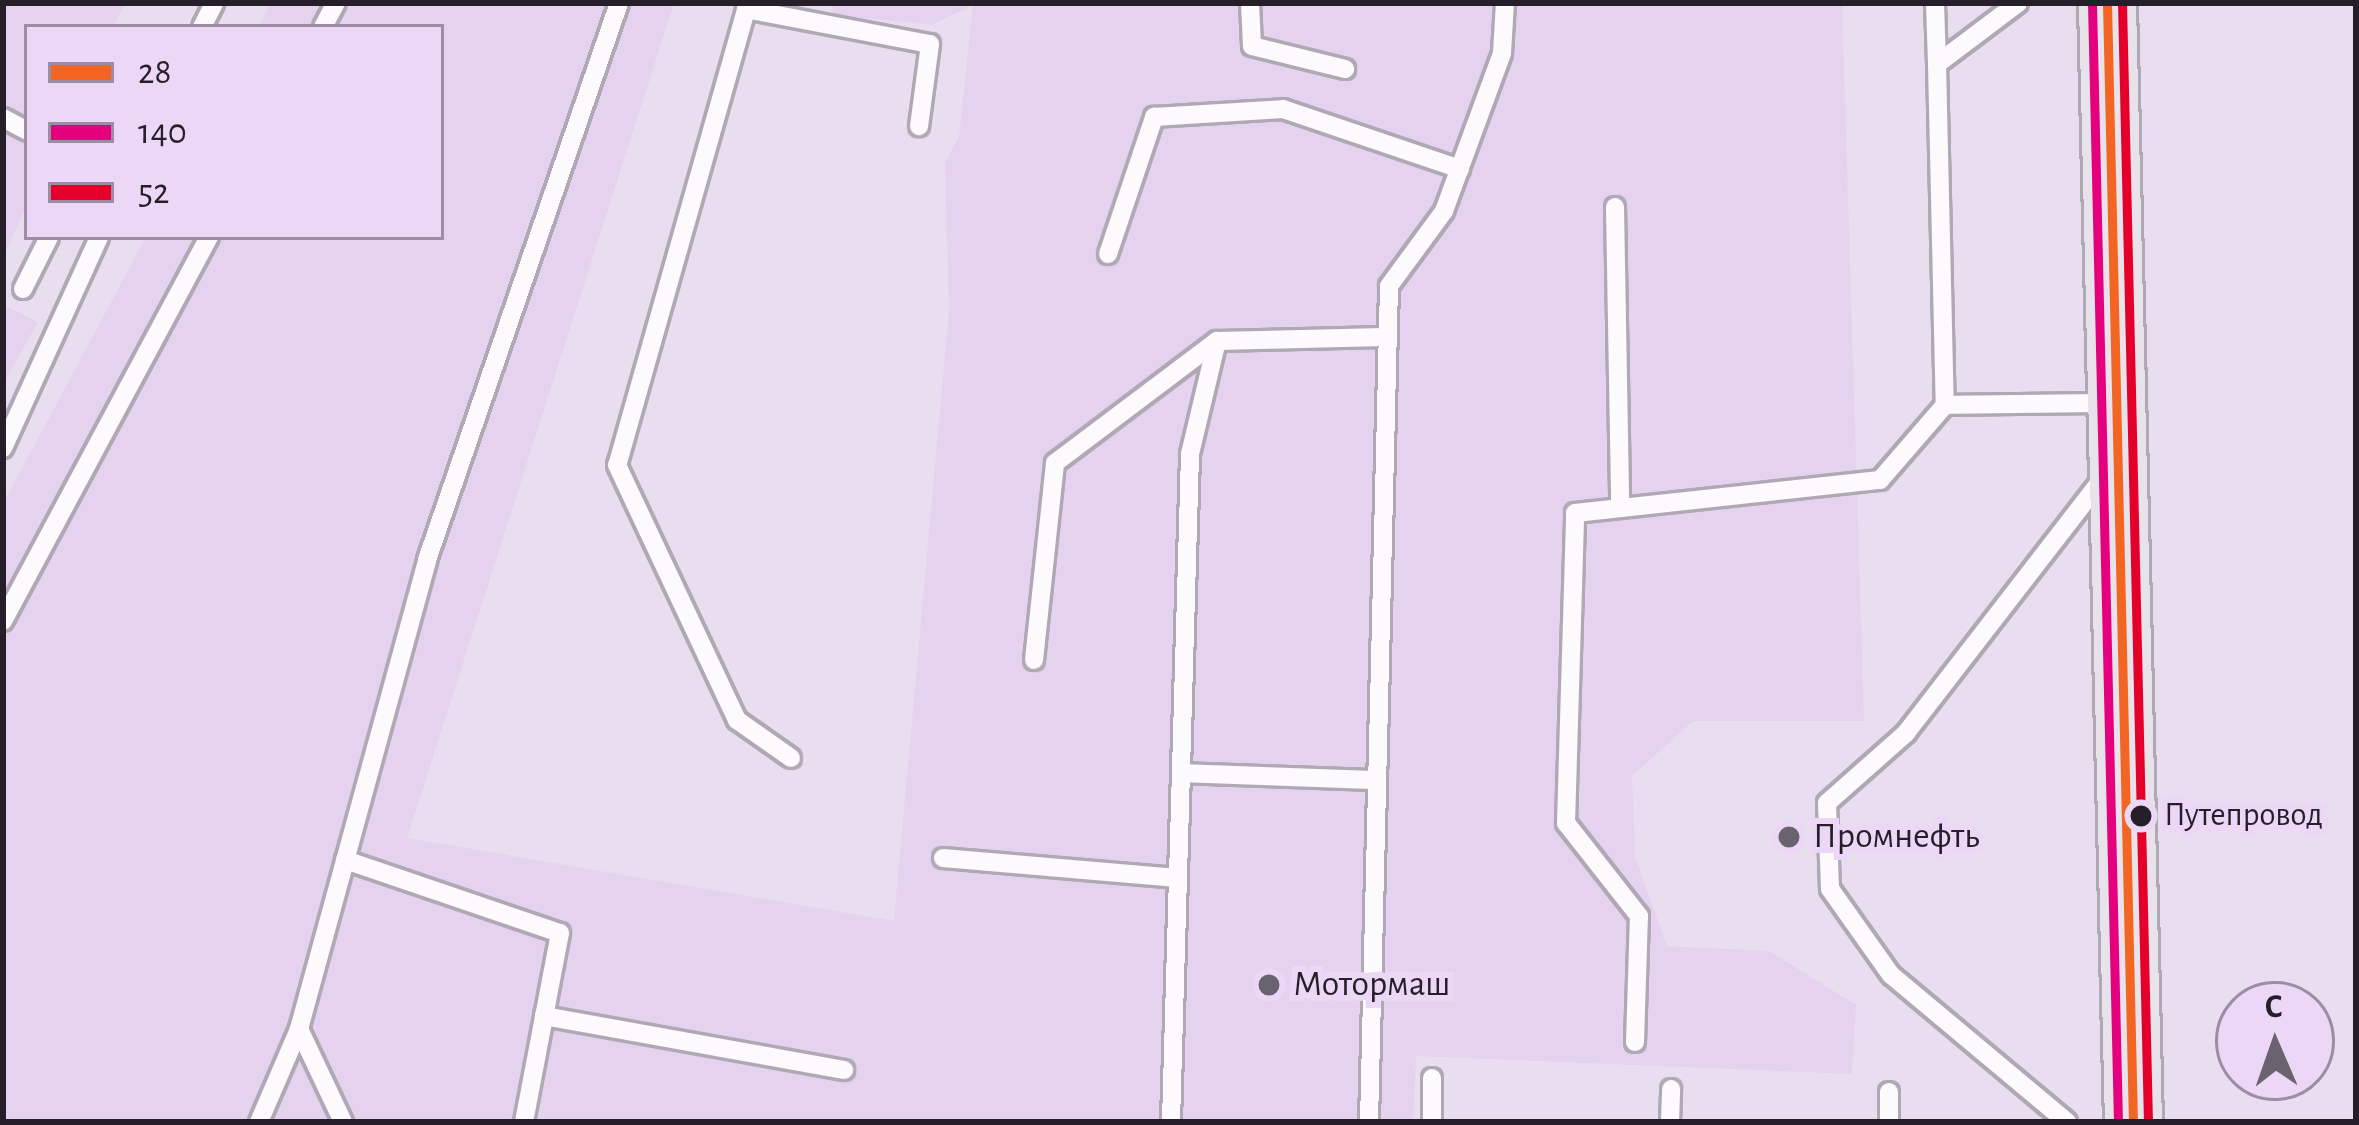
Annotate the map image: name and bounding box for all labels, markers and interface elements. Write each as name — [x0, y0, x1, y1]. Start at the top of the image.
legend — [24, 24, 444, 240]
text: 28 — [138, 54, 171, 90]
text: 140 — [138, 114, 187, 150]
text: 52 — [138, 174, 169, 210]
place label: Путепровод — [2164, 796, 2323, 836]
marker: Путепровод — [2130, 805, 2152, 827]
place label: Промнефть — [1813, 815, 1979, 859]
marker: Промнефть — [1776, 824, 1802, 850]
place label: Мотормаш — [1293, 963, 1451, 1007]
marker: Мотормаш — [1256, 972, 1282, 998]
north arrow — [2215, 981, 2335, 1101]
text: С — [2264, 991, 2284, 1024]

